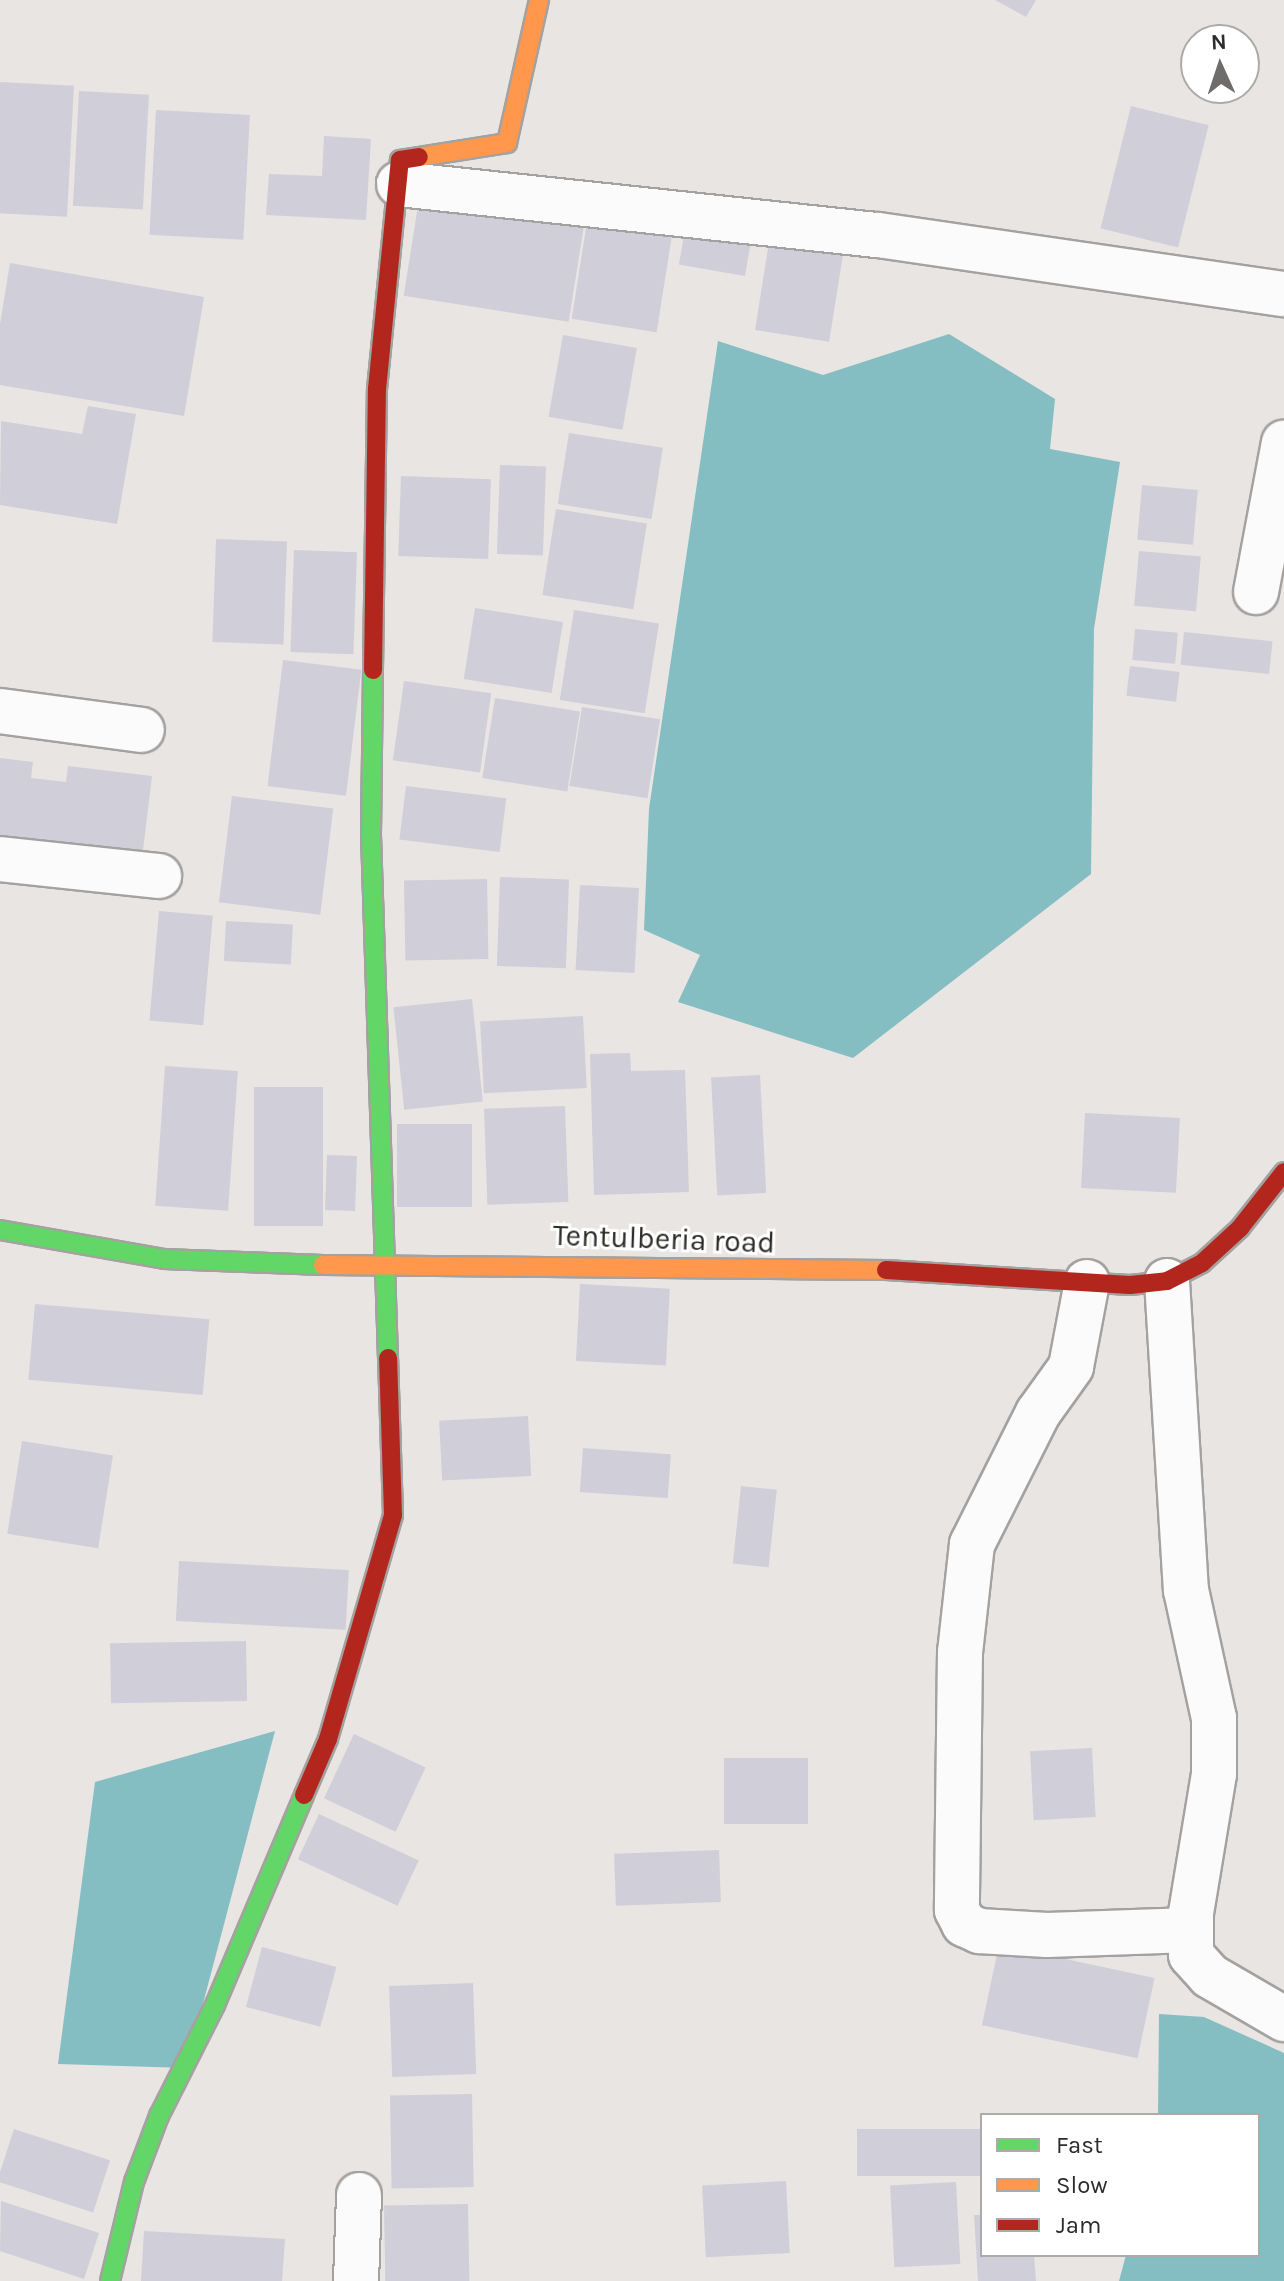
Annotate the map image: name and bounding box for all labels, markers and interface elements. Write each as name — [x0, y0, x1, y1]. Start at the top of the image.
north arrow — [1180, 24, 1260, 104]
text: N — [1210, 29, 1227, 55]
street label: Tentulberia road — [552, 1217, 776, 1261]
legend — [980, 2113, 1260, 2257]
text: Fast — [1056, 2131, 1103, 2159]
text: Slow — [1056, 2171, 1108, 2199]
text: Jam — [1056, 2211, 1101, 2239]

